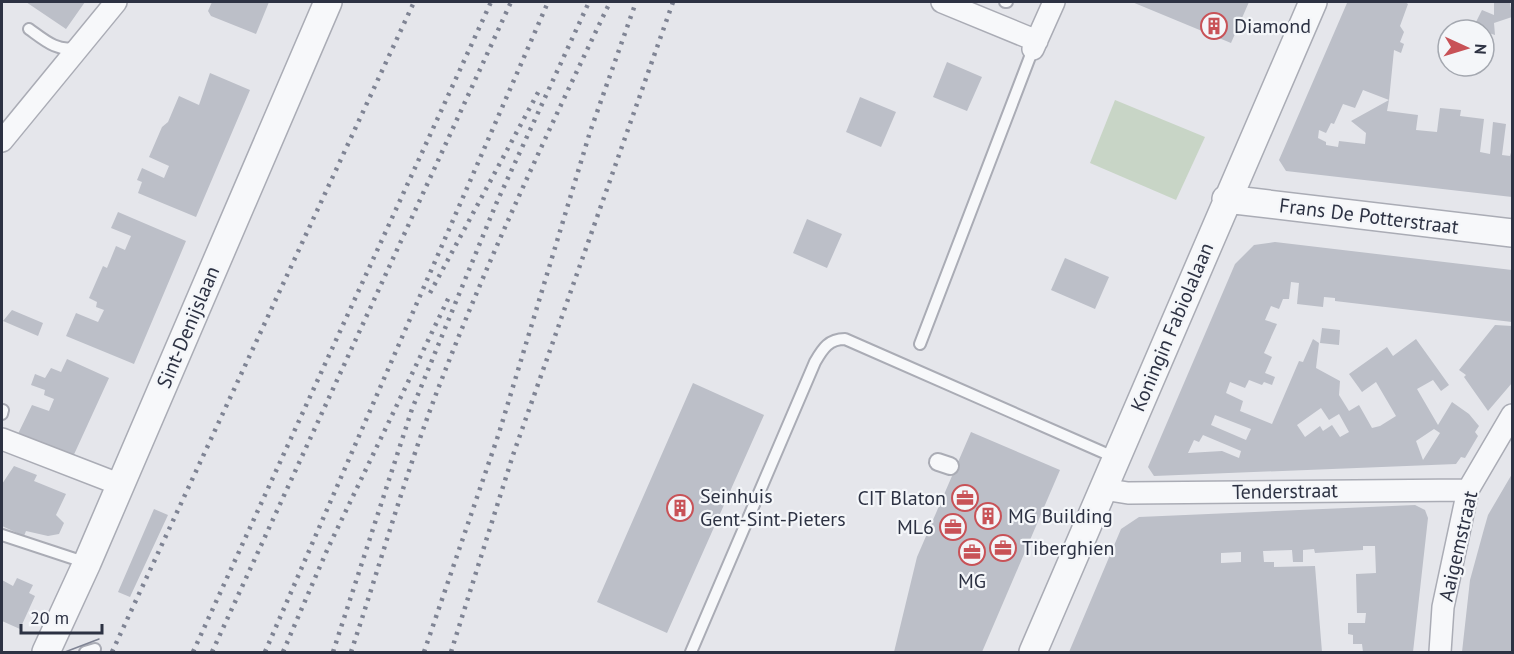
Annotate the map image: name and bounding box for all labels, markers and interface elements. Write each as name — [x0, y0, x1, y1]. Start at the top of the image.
building icon: Diamond — [1199, 11, 1229, 41]
place label: Diamond — [1234, 13, 1311, 39]
north arrow — [1436, 18, 1496, 78]
text: N — [1471, 43, 1491, 55]
street label: Frans De Potterstraat — [1278, 192, 1460, 240]
street label: Koningin Fabiolalaan — [1125, 239, 1219, 415]
street label: Sint-Denijslaan — [151, 262, 225, 392]
street label: Tenderstraat — [1232, 477, 1338, 505]
place label: Seinhuis Gent-Sint-Pieters — [700, 483, 846, 532]
office icon: CIT Blaton — [950, 483, 980, 513]
place label: CIT Blaton — [857, 485, 946, 511]
street label: Aaigemstraat — [1433, 488, 1483, 604]
building icon: Seinhuis Gent-Sint-Pieters — [665, 493, 695, 523]
building icon: MG Building — [973, 501, 1003, 531]
place label: MG Building — [1008, 503, 1113, 529]
office icon: ML6 — [938, 512, 968, 542]
place label: ML6 — [897, 514, 934, 540]
office icon: Tiberghien — [988, 533, 1018, 563]
place label: Tiberghien — [1022, 535, 1114, 561]
office icon: MG — [957, 537, 987, 567]
place label: MG — [958, 568, 986, 594]
scale bar — [21, 597, 102, 635]
text: 20 m — [30, 606, 69, 629]

